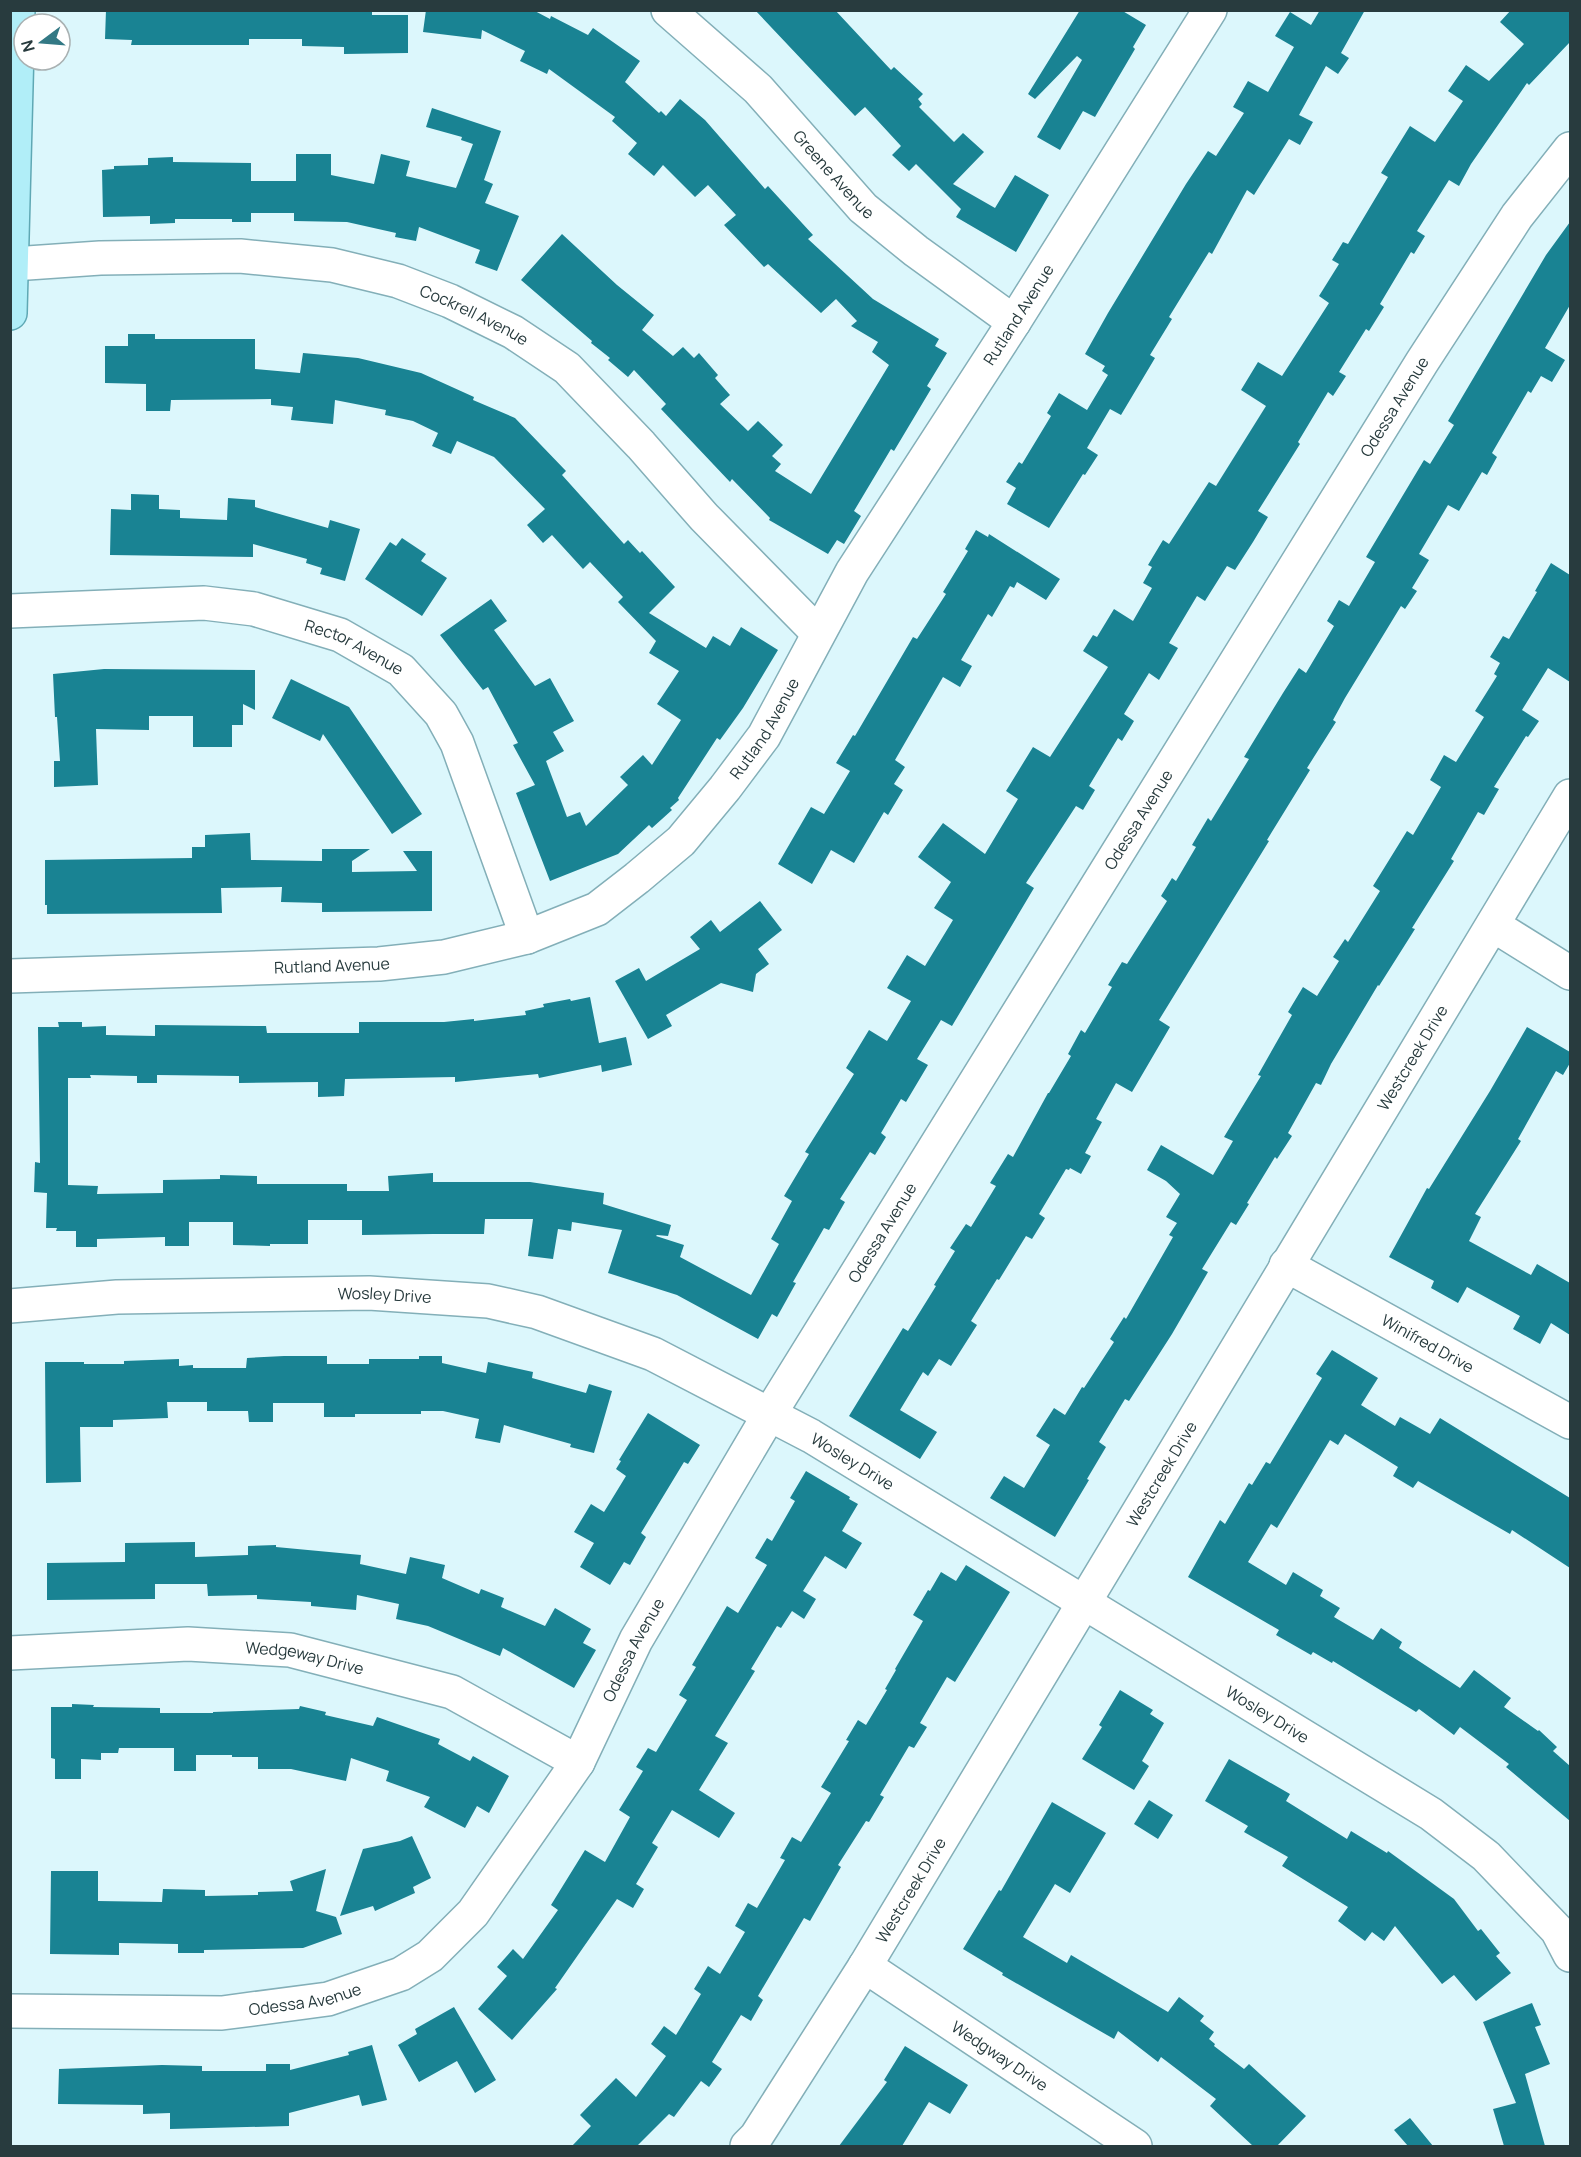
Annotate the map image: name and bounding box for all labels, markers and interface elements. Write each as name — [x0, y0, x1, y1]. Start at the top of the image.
north arrow — [12, 12, 72, 72]
text: N — [15, 38, 40, 55]
street label: Greene Avenue — [788, 125, 879, 224]
street label: Rutland Avenue — [978, 260, 1059, 369]
street label: Cockrell Avenue — [417, 279, 533, 350]
street label: Odessa Avenue — [1355, 352, 1434, 461]
street label: Rector Avenue — [302, 614, 407, 680]
street label: Rutland Avenue — [725, 674, 804, 784]
street label: Odessa Avenue — [1099, 765, 1178, 874]
street label: Rutland Avenue — [274, 952, 391, 978]
street label: Westcreek Drive — [1372, 1001, 1453, 1115]
street label: Odessa Avenue — [843, 1178, 922, 1287]
street label: Wosley Drive — [337, 1282, 432, 1308]
street label: Winifred Drive — [1378, 1309, 1478, 1378]
street label: Westcreek Drive — [1121, 1417, 1202, 1531]
street label: Wosley Drive — [807, 1428, 898, 1495]
street label: Odessa Avenue — [597, 1594, 669, 1705]
street label: Wedgeway Drive — [245, 1636, 366, 1680]
street label: Wosley Drive — [1222, 1681, 1313, 1748]
street label: Westcreek Drive — [870, 1833, 951, 1947]
street label: Odessa Avenue — [247, 1978, 364, 2020]
street label: Wedgway Drive — [947, 2016, 1052, 2096]

